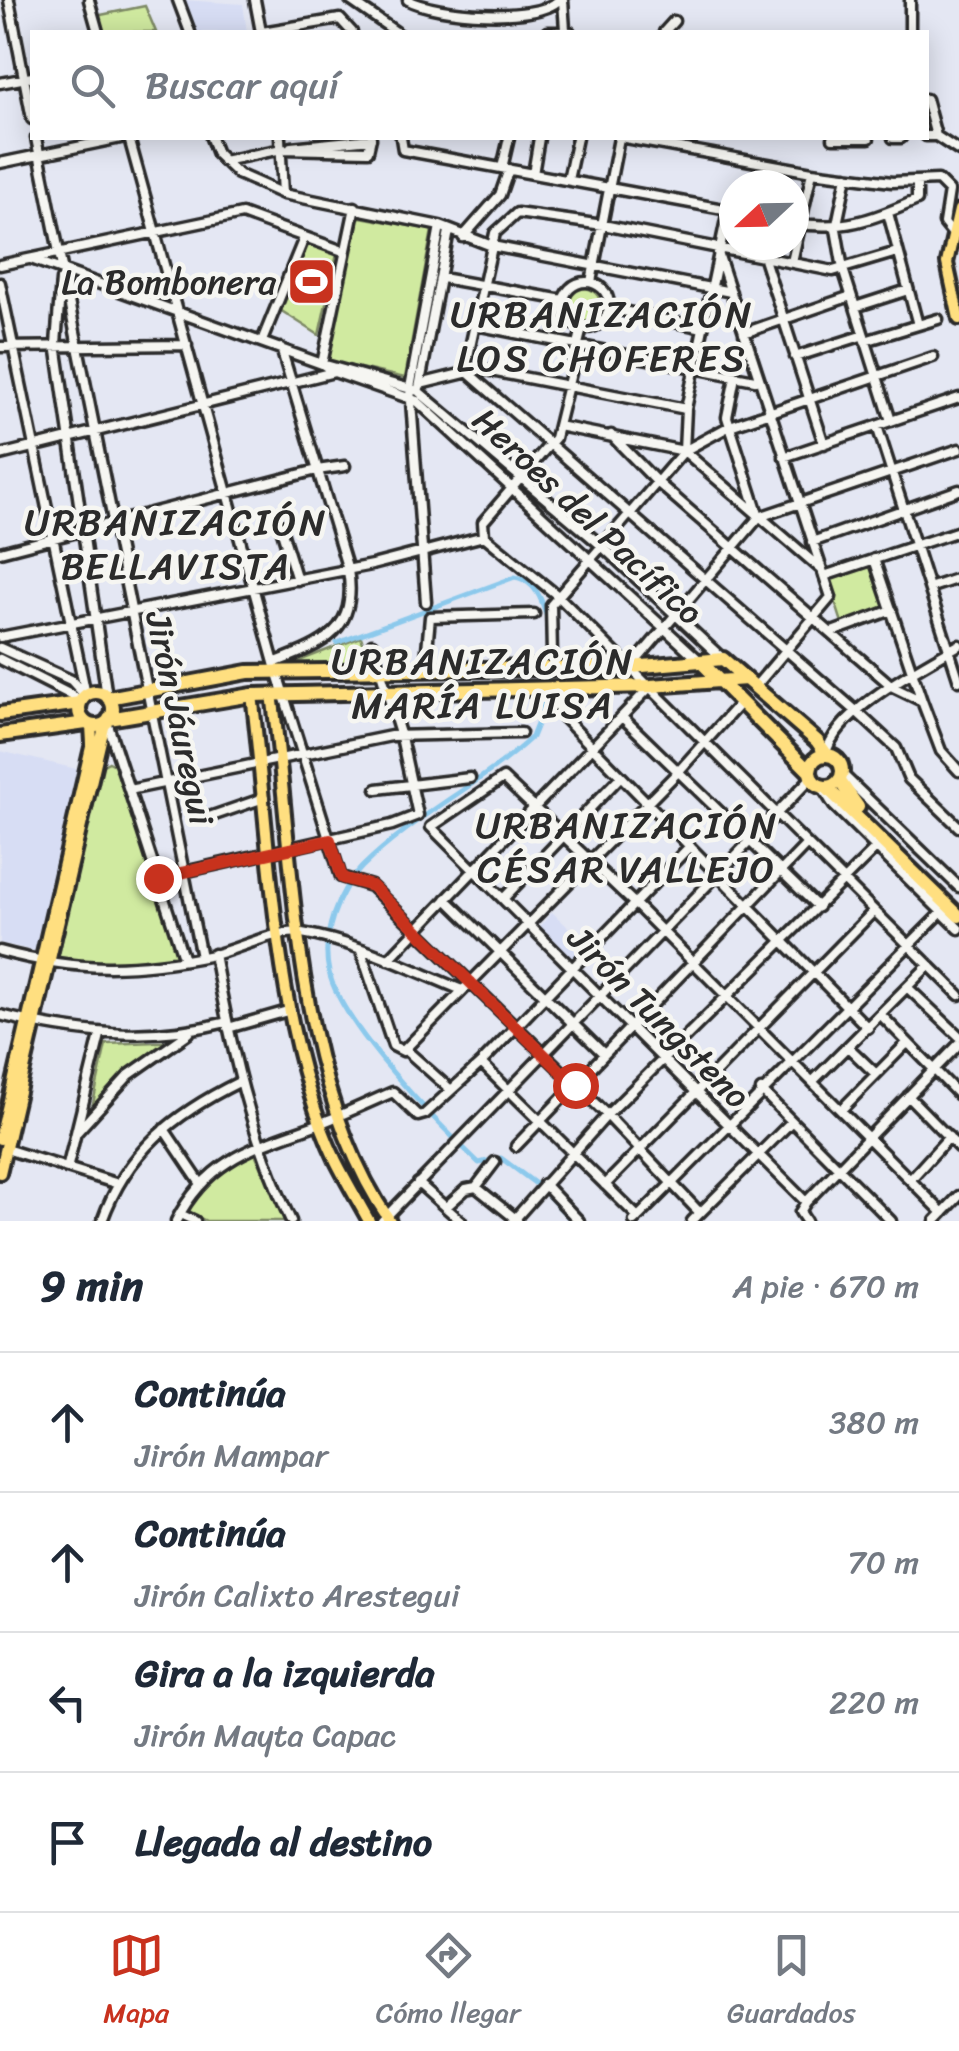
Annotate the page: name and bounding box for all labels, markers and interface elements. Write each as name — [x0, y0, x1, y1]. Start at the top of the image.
search box — [30, 30, 929, 140]
text: Buscar aquí — [145, 52, 339, 119]
icon: search — [65, 58, 120, 113]
north arrow — [719, 170, 809, 260]
place label: La Bombonera — [61, 251, 276, 313]
sports icon: La Bombonera — [285, 256, 337, 308]
district label: URBANIZACIÓN LOS CHOFERES — [450, 281, 754, 392]
street label: Heroes del Pacífico — [457, 391, 719, 641]
district label: URBANIZACIÓN BELLAVISTA — [24, 489, 328, 600]
street label: Jirón Jáuregui — [127, 604, 233, 832]
district label: URBANIZACIÓN MARÍA LUISA — [331, 628, 635, 739]
district label: URBANIZACIÓN CÉSAR VALLEJO — [475, 792, 779, 903]
route end — [136, 856, 182, 902]
street label: Jirón Tungsteno — [551, 909, 766, 1124]
route start — [553, 1063, 599, 1109]
text: 9 min — [40, 1249, 143, 1323]
text: A pie · 670 m — [733, 1258, 919, 1315]
text: Continúa — [135, 1360, 286, 1427]
text: 380 m — [829, 1394, 919, 1451]
icon: ahead — [40, 1395, 95, 1450]
text: Jirón Mampar — [135, 1427, 328, 1484]
text: Continúa — [135, 1500, 286, 1567]
text: 70 m — [848, 1534, 919, 1591]
icon: ahead — [40, 1535, 95, 1590]
text: Jirón Calixto Arestegui — [135, 1567, 460, 1624]
text: Gira a la izquierda — [135, 1640, 435, 1707]
text: 220 m — [829, 1674, 919, 1731]
icon: left — [40, 1675, 95, 1730]
text: Jirón Mayta Capac — [135, 1707, 396, 1764]
text: Llegada al destino — [135, 1809, 432, 1876]
icon: arrive — [40, 1815, 95, 1870]
tab: Mapa — [103, 1928, 169, 2037]
tab: Cómo llegar — [376, 1928, 520, 2037]
tab: Guardados — [727, 1928, 856, 2037]

